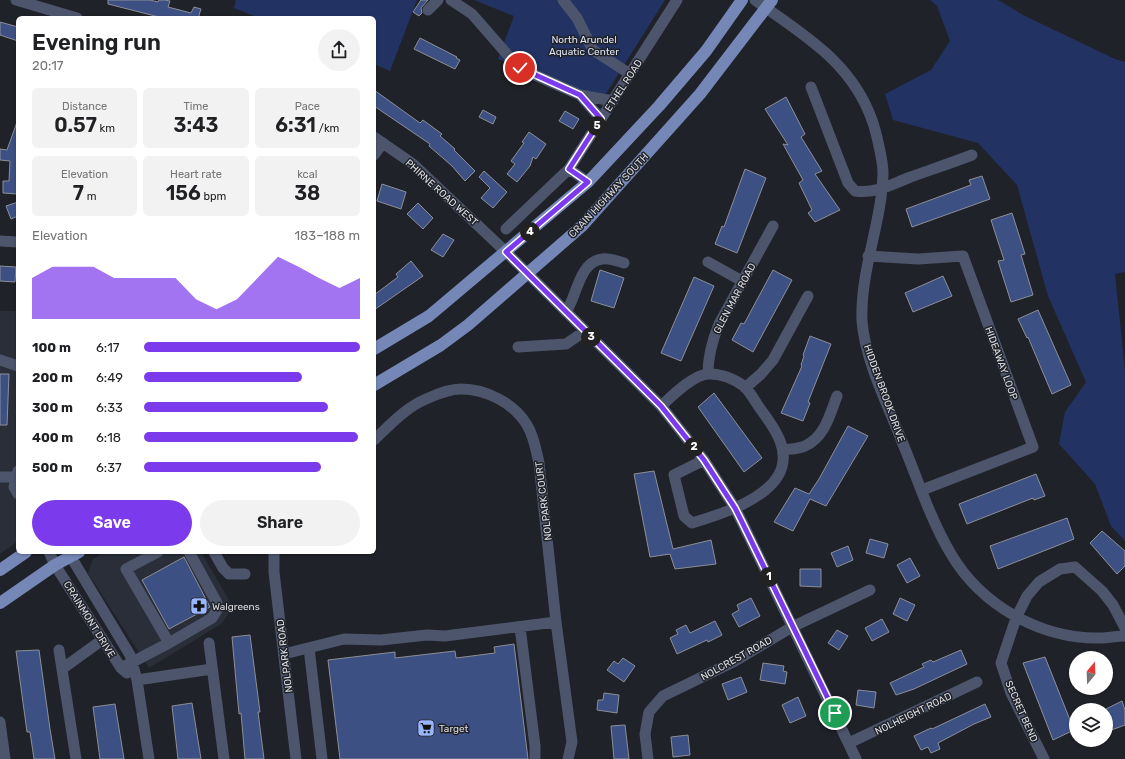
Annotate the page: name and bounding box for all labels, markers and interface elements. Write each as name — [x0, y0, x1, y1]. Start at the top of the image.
text: Evening run — [32, 29, 161, 56]
button: share — [318, 29, 360, 71]
park label: North Arundel Aquatic Center — [549, 34, 619, 58]
pin — [503, 51, 537, 85]
icon: check — [509, 57, 531, 79]
street label: ETHEL ROAD — [603, 57, 645, 114]
text: 20:17 — [32, 58, 63, 73]
text: Distance — [62, 100, 107, 113]
text: Time — [184, 100, 208, 113]
text: Pace — [295, 100, 320, 113]
text: 0.57 — [54, 113, 97, 137]
text: 3:43 — [174, 113, 218, 137]
text: 6:31 — [275, 113, 316, 137]
pin: 5 — [587, 116, 607, 136]
text: 5 — [593, 119, 601, 132]
text: km — [97, 122, 115, 135]
text: /km — [316, 122, 339, 135]
street label: CRAIN HIGHWAY SOUTH — [566, 151, 651, 240]
street label: PHIRNE ROAD WEST — [403, 157, 480, 229]
text: Elevation — [61, 168, 108, 181]
text: Heart rate — [170, 168, 222, 181]
text: kcal — [297, 168, 317, 181]
text: 7 — [73, 181, 84, 205]
text: 156 — [166, 181, 201, 205]
text: 38 — [294, 181, 320, 205]
text: m — [84, 190, 96, 203]
text: bpm — [201, 190, 226, 203]
pin: 4 — [520, 222, 540, 242]
text: 4 — [526, 225, 534, 238]
text: Elevation — [32, 228, 88, 243]
text: 183–188 m — [295, 228, 360, 243]
street label: GLEN MAR ROAD — [711, 261, 759, 336]
street label: HIDEAWAY LOOP — [982, 325, 1020, 402]
pin: 3 — [581, 327, 601, 347]
text: 3 — [587, 330, 595, 343]
text: 100 m — [32, 340, 71, 355]
text: 6:17 — [96, 340, 119, 355]
street label: HIDDEN BROOK DRIVE — [861, 343, 907, 444]
text: 200 m — [32, 370, 73, 385]
text: 6:49 — [96, 370, 123, 385]
text: 300 m — [32, 400, 73, 415]
text: 6:33 — [96, 400, 123, 415]
text: 400 m — [32, 430, 73, 445]
text: 6:18 — [96, 430, 121, 445]
pin: 2 — [684, 437, 704, 457]
text: 2 — [690, 440, 698, 453]
text: 500 m — [32, 460, 73, 475]
text: 6:37 — [96, 460, 122, 475]
street label: NOLPARK COURT — [533, 460, 555, 541]
button: Save — [32, 500, 192, 546]
button: Share — [200, 500, 360, 546]
pin: 1 — [759, 567, 779, 587]
text: 1 — [766, 570, 772, 583]
street label: CRAINMONT DRIVE — [61, 579, 118, 660]
pharmacy icon: Walgreens — [189, 596, 209, 616]
place label: Walgreens — [212, 601, 260, 613]
street label: NOLPARK ROAD — [275, 618, 295, 693]
street label: NOLCREST ROAD — [699, 634, 774, 683]
north arrow — [1069, 651, 1113, 695]
map controls — [1069, 651, 1113, 747]
street label: SECRET BEND — [1002, 679, 1040, 744]
street label: NOLHEIGHT ROAD — [873, 690, 954, 738]
pin — [818, 696, 852, 730]
icon: arrive — [824, 702, 846, 724]
button: layers — [1069, 703, 1113, 747]
supermarket icon: Target — [416, 718, 436, 738]
place label: Target — [439, 723, 469, 735]

